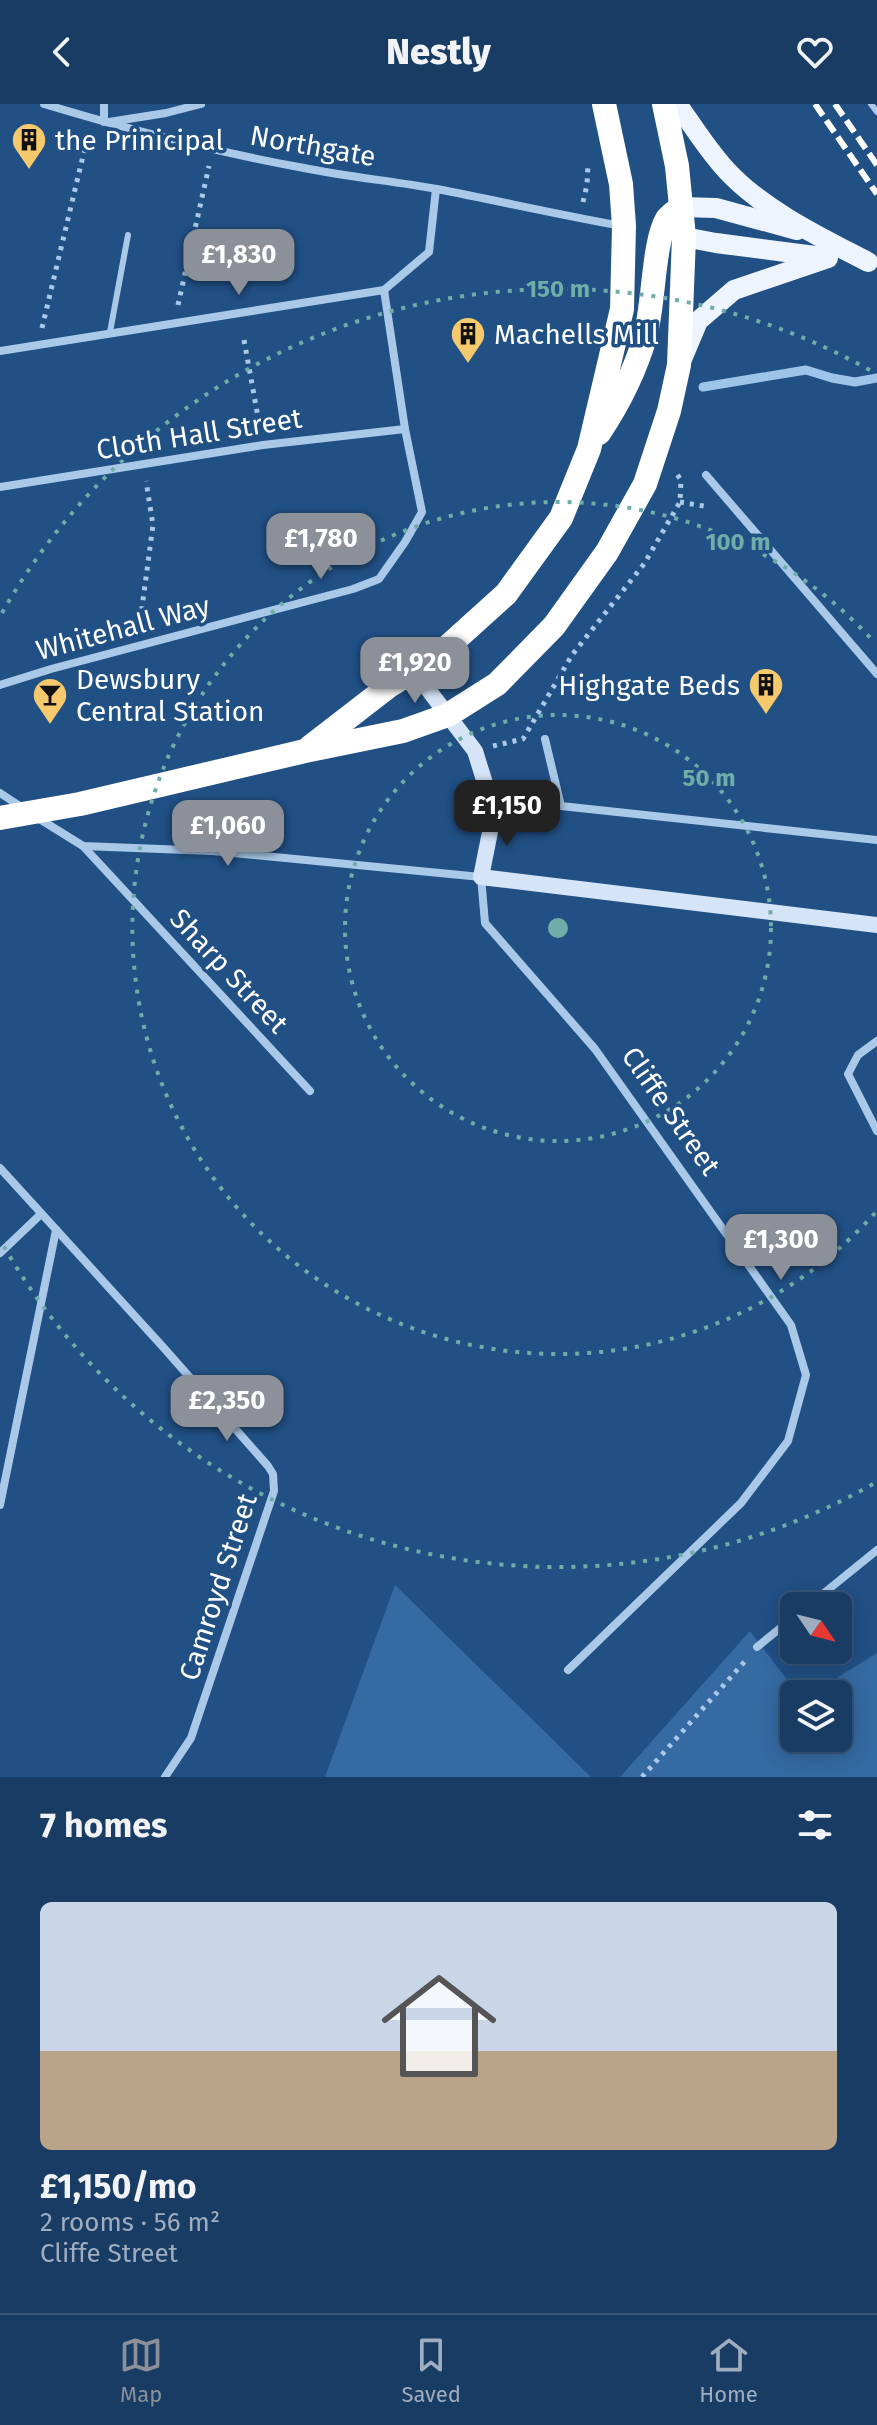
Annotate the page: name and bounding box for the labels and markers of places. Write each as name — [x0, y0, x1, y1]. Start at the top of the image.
building icon: the Prinicipal — [10, 121, 48, 171]
place label: the Prinicipal — [55, 124, 224, 157]
pin: £1,830 — [174, 229, 304, 297]
building icon: Machells Mill — [449, 315, 487, 365]
place label: Machells Mill — [494, 318, 659, 351]
pin: £1,780 — [256, 513, 386, 581]
pin: £1,920 — [350, 637, 480, 705]
place label: Dewsbury Central Station — [76, 663, 264, 728]
building icon: Highgate Beds — [747, 666, 785, 716]
place label: Highgate Beds — [558, 669, 740, 702]
bar icon: Dewsbury Central Station — [31, 676, 69, 726]
pin: £1,150 — [442, 780, 572, 848]
pin: £1,060 — [163, 800, 293, 868]
centre of rings — [544, 914, 572, 942]
pin: £1,300 — [716, 1214, 846, 1282]
pin: £2,350 — [162, 1375, 292, 1443]

